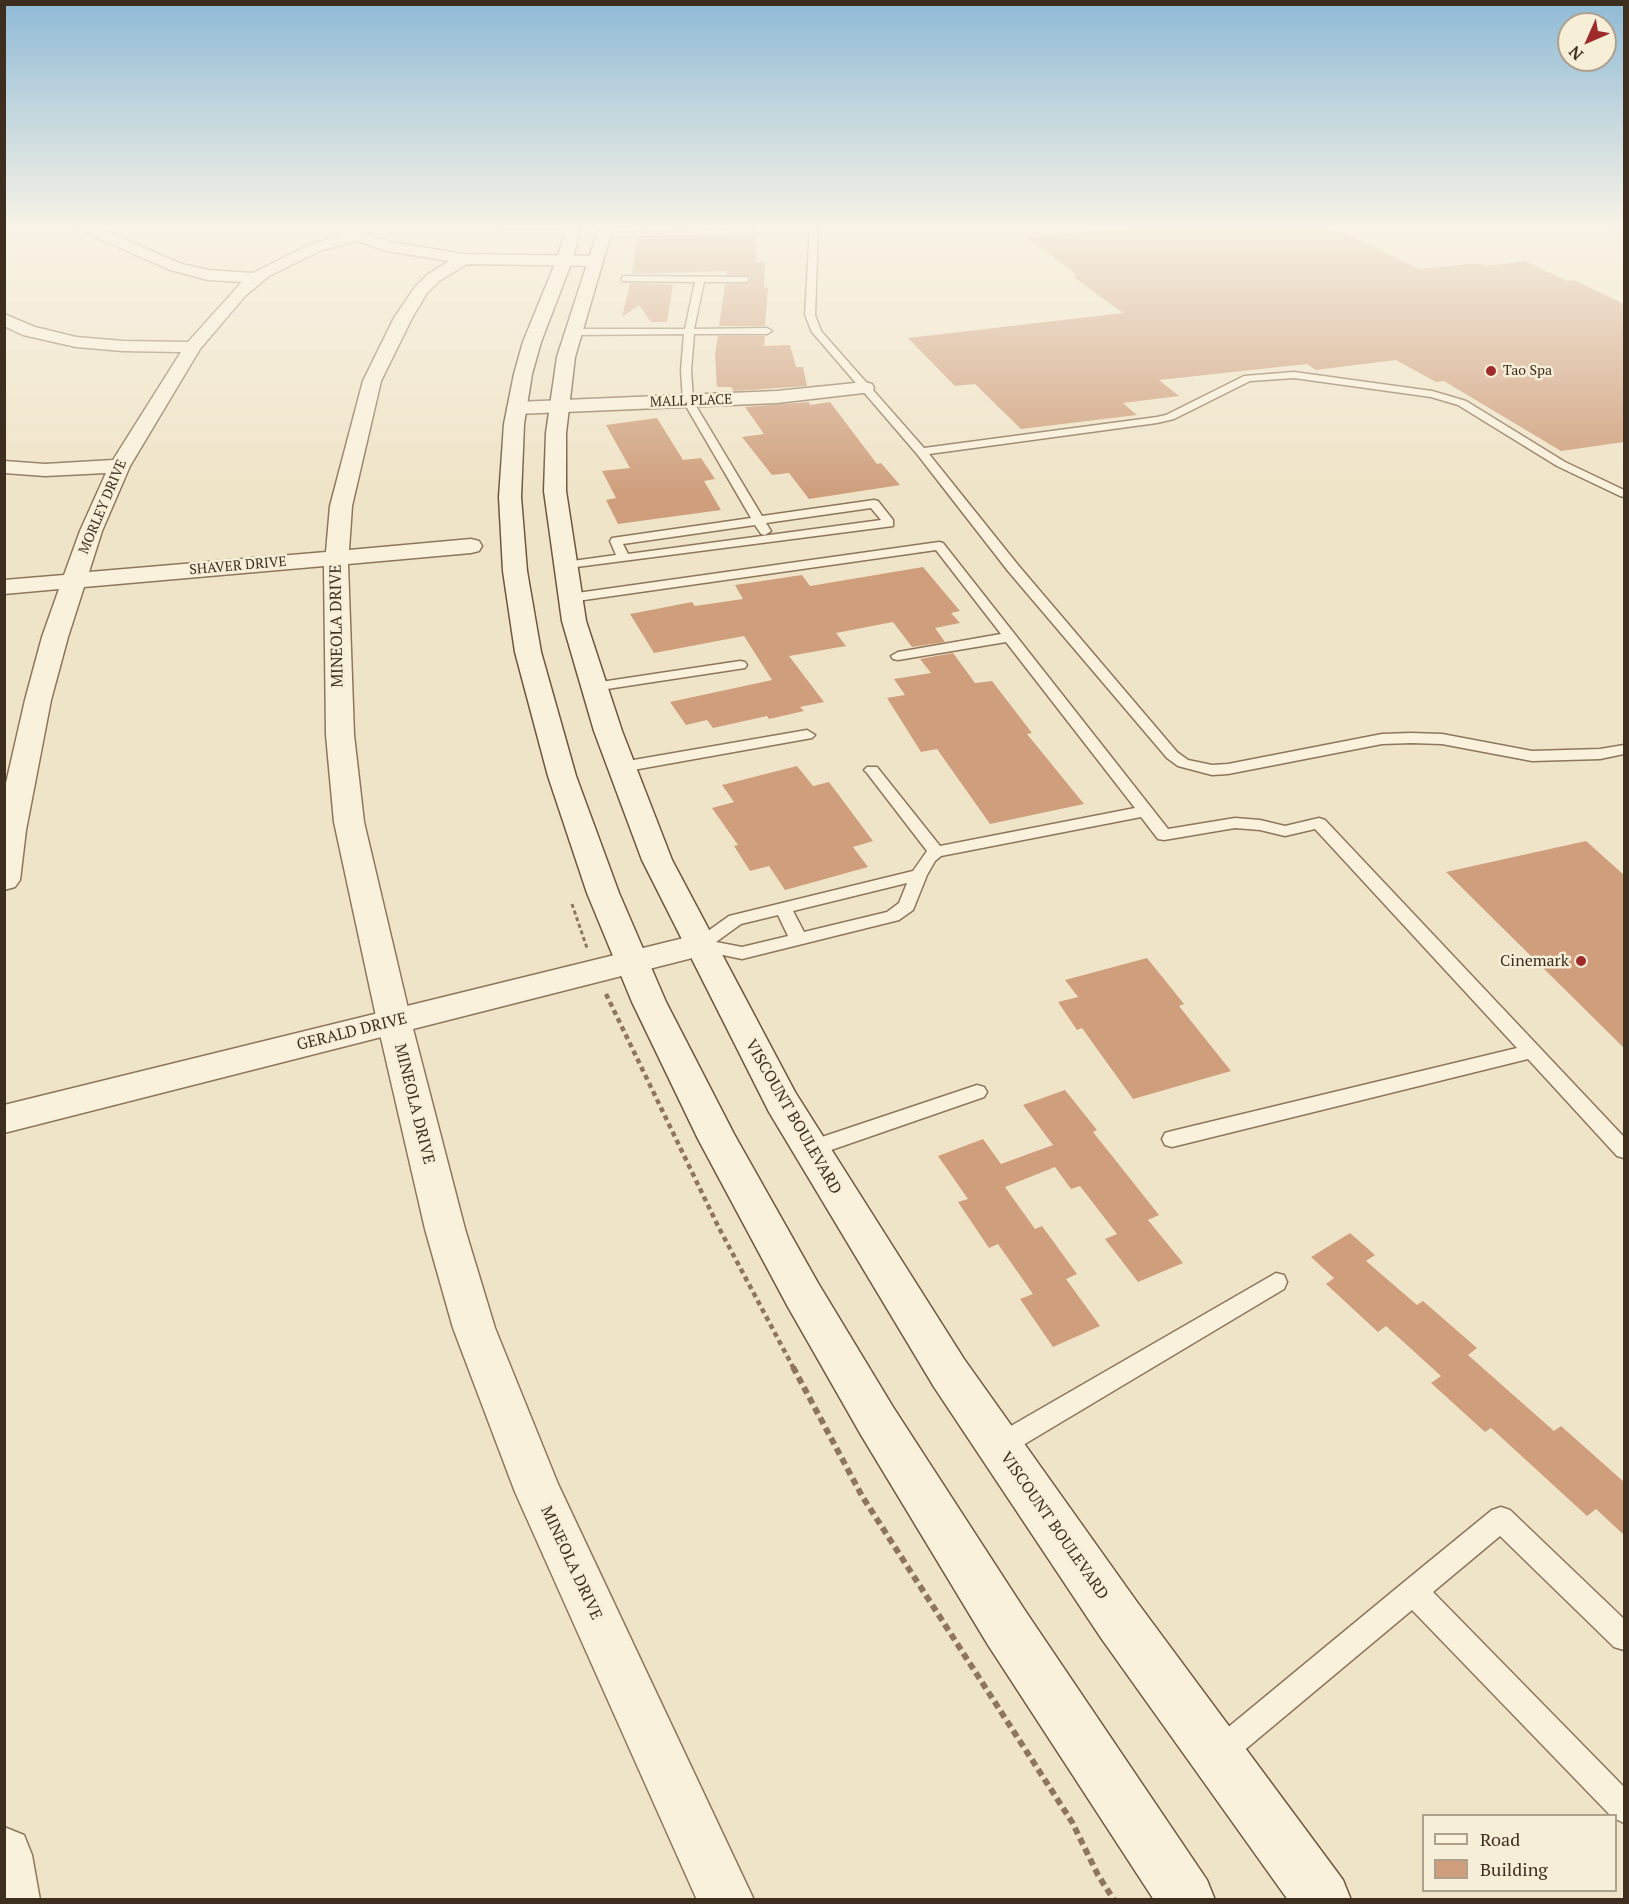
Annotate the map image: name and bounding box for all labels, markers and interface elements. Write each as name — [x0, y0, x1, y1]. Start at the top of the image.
north arrow — [1557, 12, 1617, 72]
text: N — [1564, 41, 1588, 65]
place label: Tao Spa — [1503, 363, 1552, 379]
marker: Tao Spa — [1484, 364, 1498, 378]
street label: MALL PLACE — [649, 391, 733, 411]
street label: MORLEY DRIVE — [76, 457, 130, 557]
street label: SHAVER DRIVE — [189, 553, 287, 579]
street label: MINEOLA DRIVE — [326, 564, 348, 688]
place label: Cinemark — [1500, 951, 1569, 971]
marker: Cinemark — [1574, 954, 1588, 968]
street label: GERALD DRIVE — [295, 1009, 409, 1055]
street label: VISCOUNT BOULEVARD — [741, 1036, 845, 1198]
street label: MINEOLA DRIVE — [390, 1042, 438, 1166]
street label: VISCOUNT BOULEVARD — [996, 1449, 1112, 1603]
street label: MINEOLA DRIVE — [536, 1503, 606, 1623]
legend — [1422, 1814, 1617, 1892]
text: Road — [1480, 1827, 1520, 1851]
text: Building — [1480, 1857, 1548, 1881]

